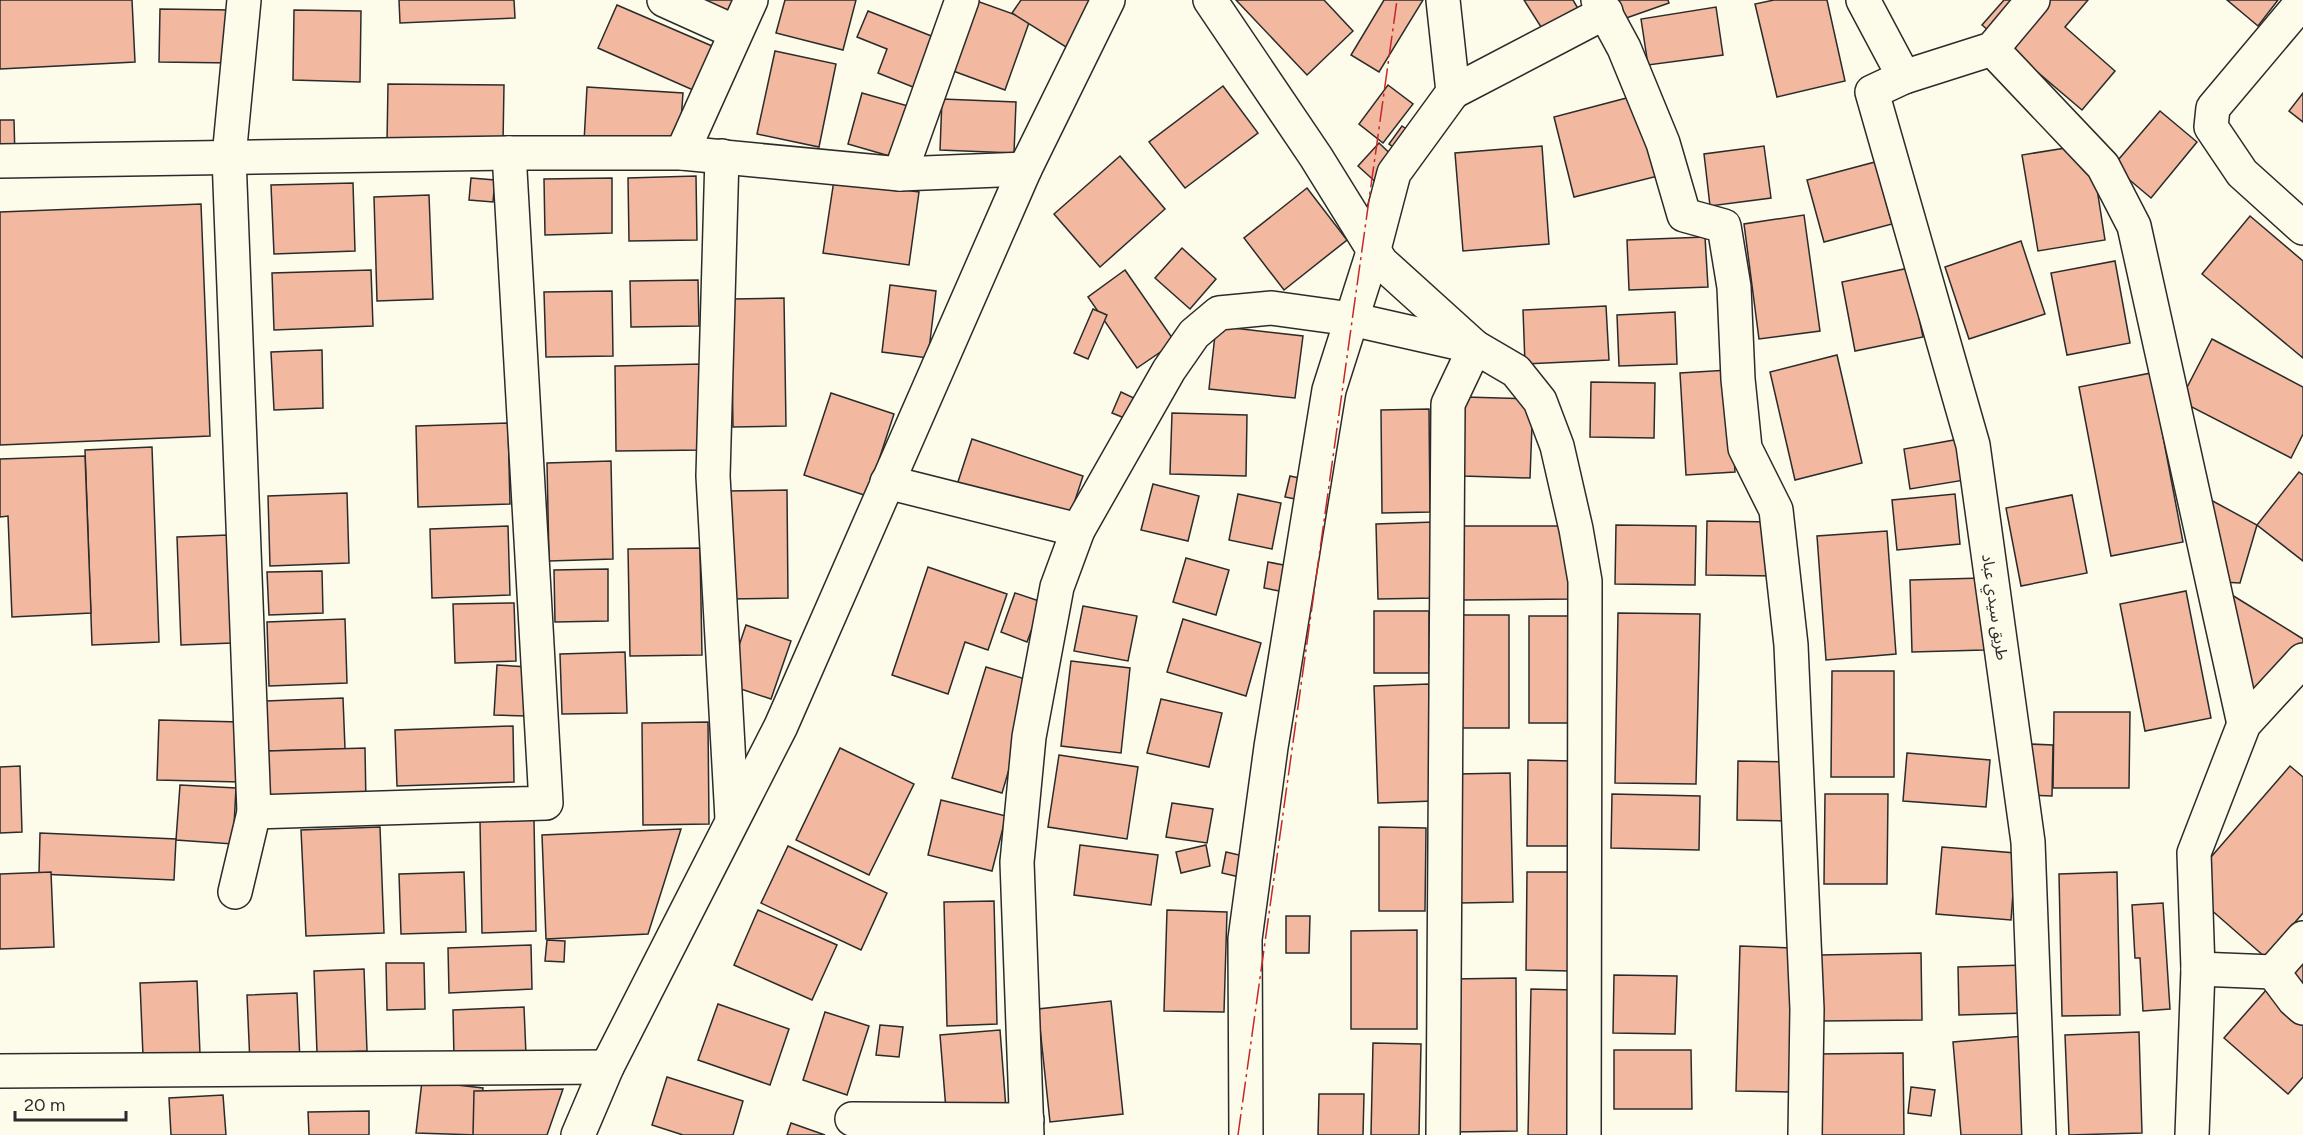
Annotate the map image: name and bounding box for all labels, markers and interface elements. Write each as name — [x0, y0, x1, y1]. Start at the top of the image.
street label: طريق سيدي عباد — [1975, 553, 2012, 662]
scale bar — [15, 1084, 126, 1122]
text: 20 m — [24, 1094, 65, 1116]

